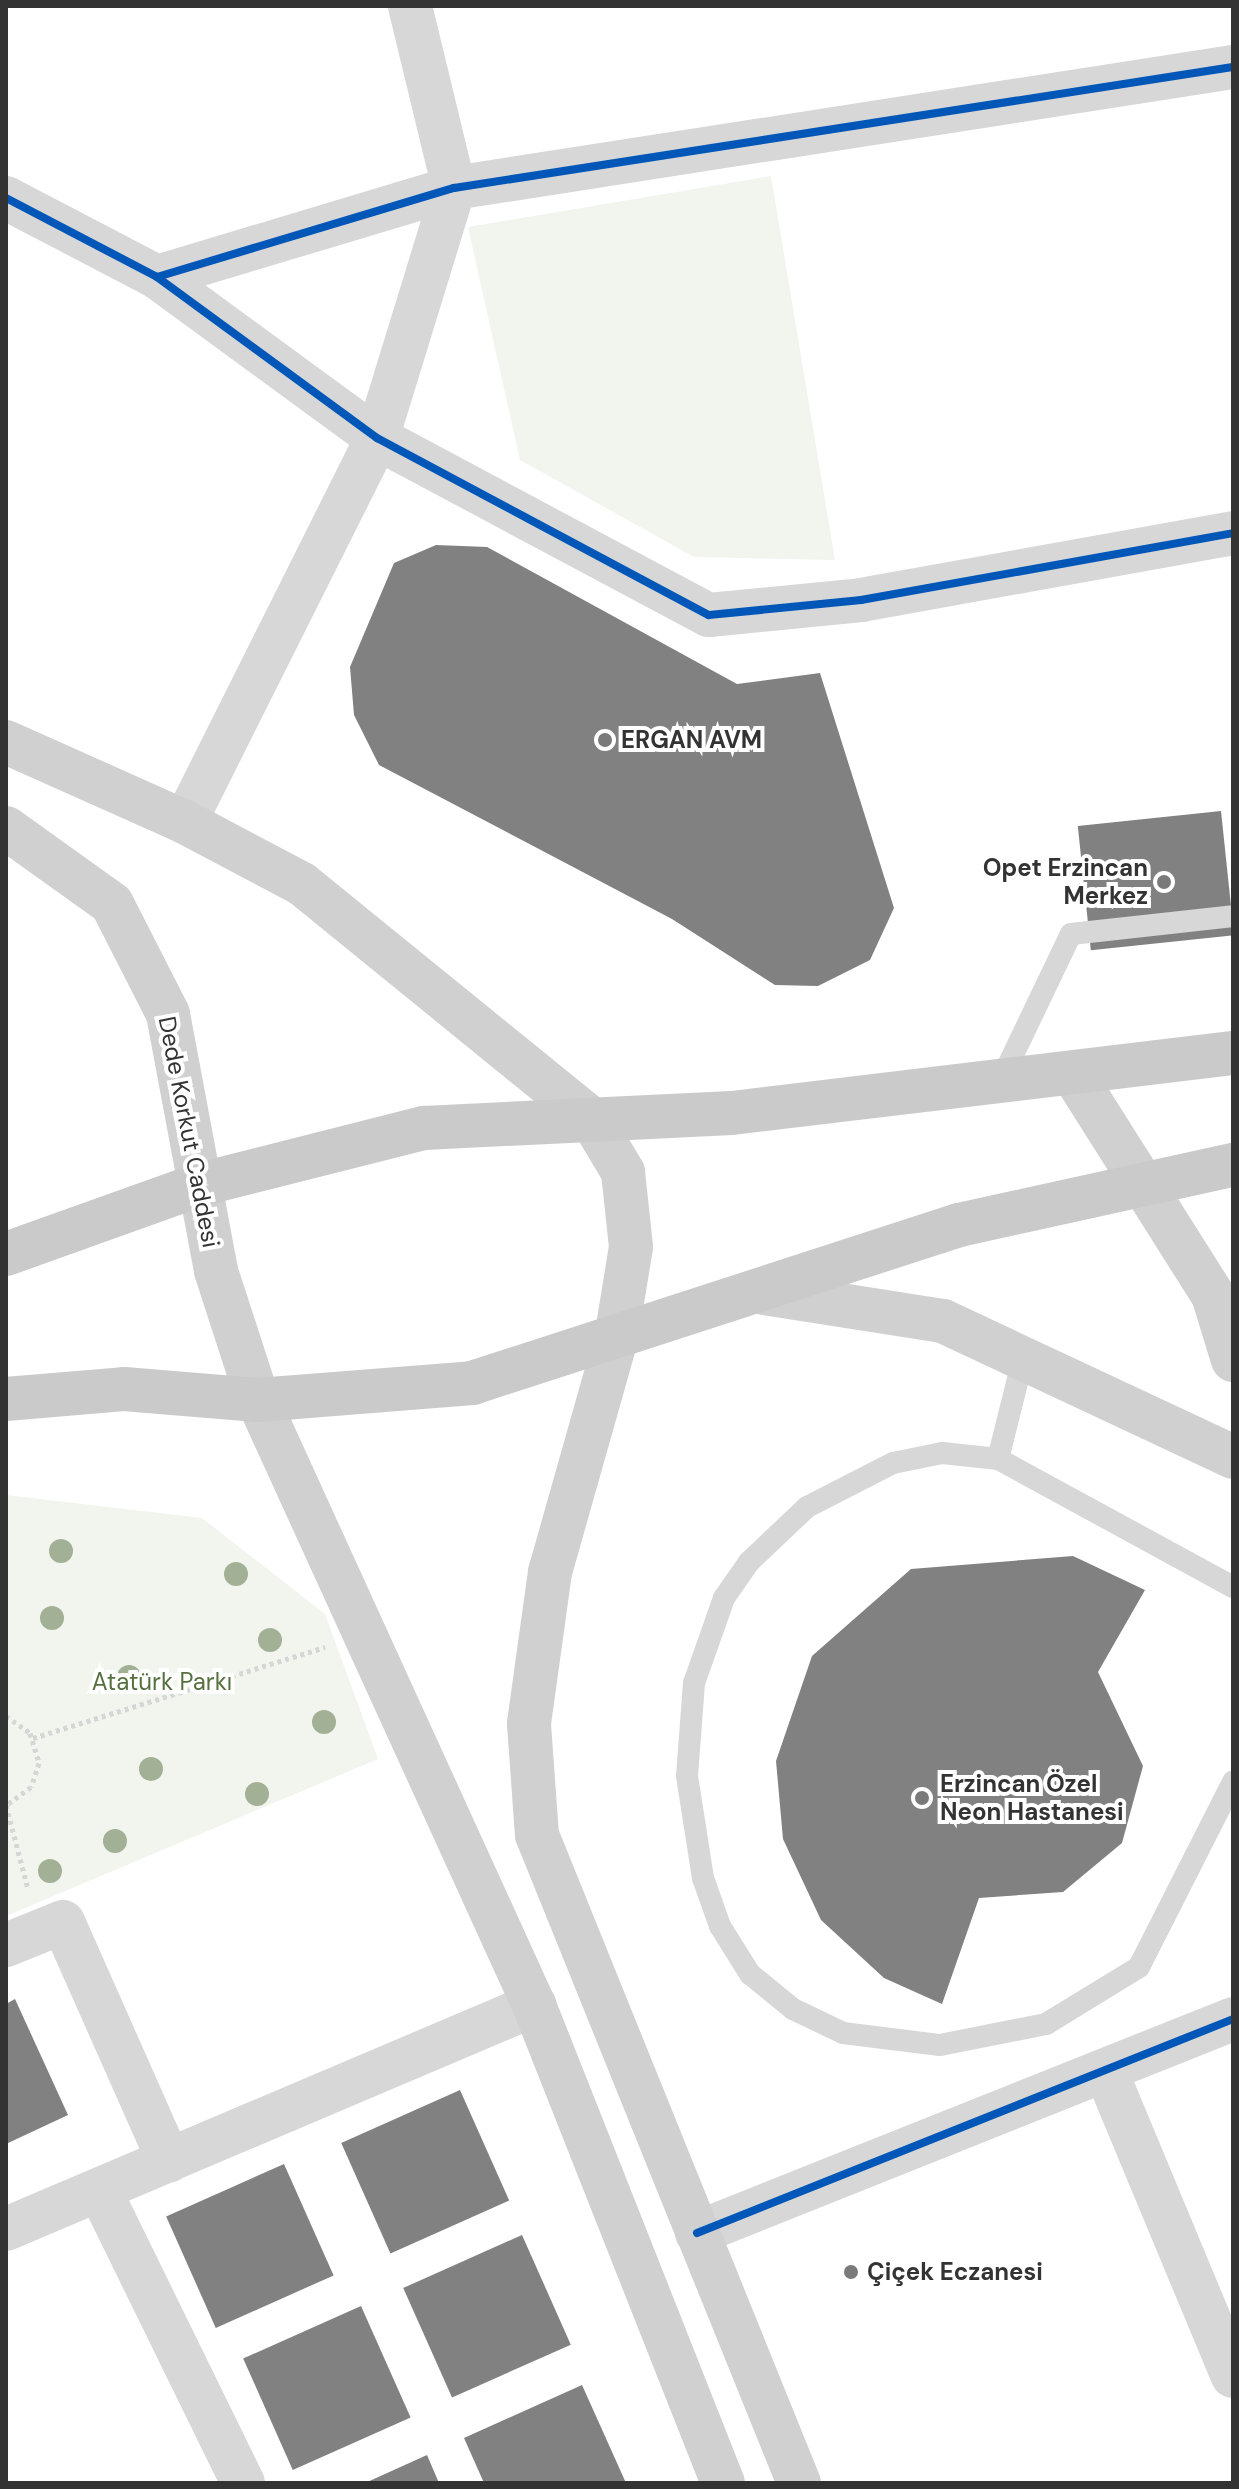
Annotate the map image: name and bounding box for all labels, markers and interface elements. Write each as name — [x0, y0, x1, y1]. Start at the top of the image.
place label: ERGAN AVM — [621, 726, 762, 754]
marker: ERGAN AVM — [596, 731, 614, 749]
place label: Opet Erzincan Merkez — [983, 854, 1148, 910]
marker: Opet Erzincan Merkez — [1155, 873, 1173, 891]
street label: Dede Korkut Caddesi — [152, 1014, 226, 1250]
park label: Atatürk Parkı — [92, 1668, 232, 1696]
place label: Erzincan Özel Neon Hastanesi — [940, 1770, 1124, 1826]
marker: Erzincan Özel Neon Hastanesi — [911, 1787, 933, 1809]
place label: Çiçek Eczanesi — [867, 2258, 1043, 2286]
marker: Çiçek Eczanesi — [842, 2263, 860, 2281]

